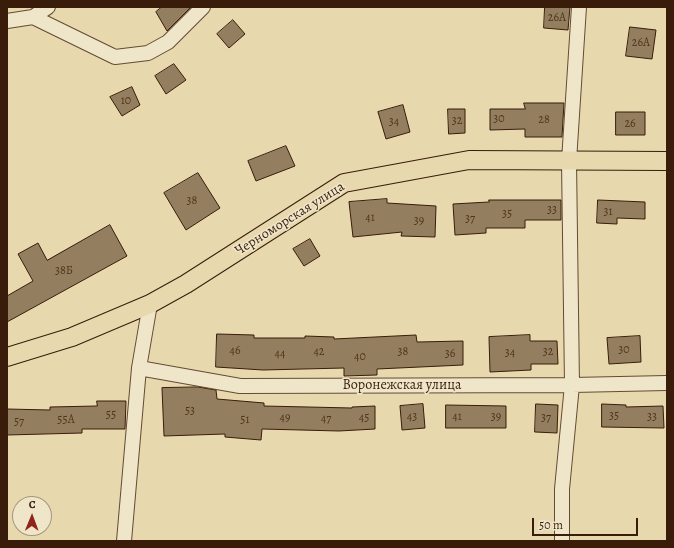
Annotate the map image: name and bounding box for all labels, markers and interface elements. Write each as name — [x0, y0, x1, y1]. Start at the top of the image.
house number: 26А — [548, 11, 566, 25]
house number: 26А — [632, 36, 650, 50]
house number: 10 — [121, 94, 131, 108]
house number: 30 — [493, 112, 505, 126]
house number: 28 — [538, 113, 550, 127]
house number: 32 — [452, 114, 462, 128]
house number: 34 — [389, 115, 399, 129]
house number: 26 — [624, 117, 636, 131]
street label: Черноморская улица — [232, 179, 348, 259]
house number: 38 — [187, 194, 197, 208]
house number: 33 — [547, 203, 557, 217]
house number: 31 — [603, 205, 613, 219]
house number: 35 — [502, 207, 512, 221]
house number: 41 — [365, 211, 375, 225]
house number: 37 — [465, 212, 475, 226]
house number: 39 — [414, 214, 424, 228]
house number: 38Б — [55, 264, 73, 278]
house number: 30 — [618, 343, 630, 357]
house number: 46 — [230, 344, 240, 358]
house number: 42 — [313, 345, 325, 359]
house number: 38 — [398, 345, 408, 359]
house number: 32 — [543, 345, 553, 359]
house number: 34 — [505, 346, 515, 360]
house number: 44 — [275, 347, 285, 361]
house number: 36 — [445, 347, 455, 361]
house number: 40 — [354, 350, 366, 364]
street label: Воронежская улица — [342, 378, 462, 394]
house number: 53 — [185, 404, 195, 418]
house number: 55 — [106, 408, 116, 422]
house number: 35 — [609, 409, 619, 423]
house number: 43 — [407, 410, 417, 424]
house number: 41 — [452, 410, 462, 424]
house number: 39 — [491, 410, 501, 424]
house number: 33 — [647, 410, 657, 424]
house number: 49 — [280, 411, 290, 425]
house number: 45 — [359, 411, 369, 425]
house number: 37 — [541, 411, 551, 425]
house number: 47 — [321, 412, 331, 426]
house number: 55А — [57, 413, 75, 427]
house number: 51 — [240, 413, 250, 427]
house number: 57 — [14, 415, 24, 429]
north arrow — [12, 496, 52, 536]
text: С — [29, 497, 36, 512]
scale bar — [534, 510, 640, 536]
text: 50 m — [539, 517, 563, 533]

